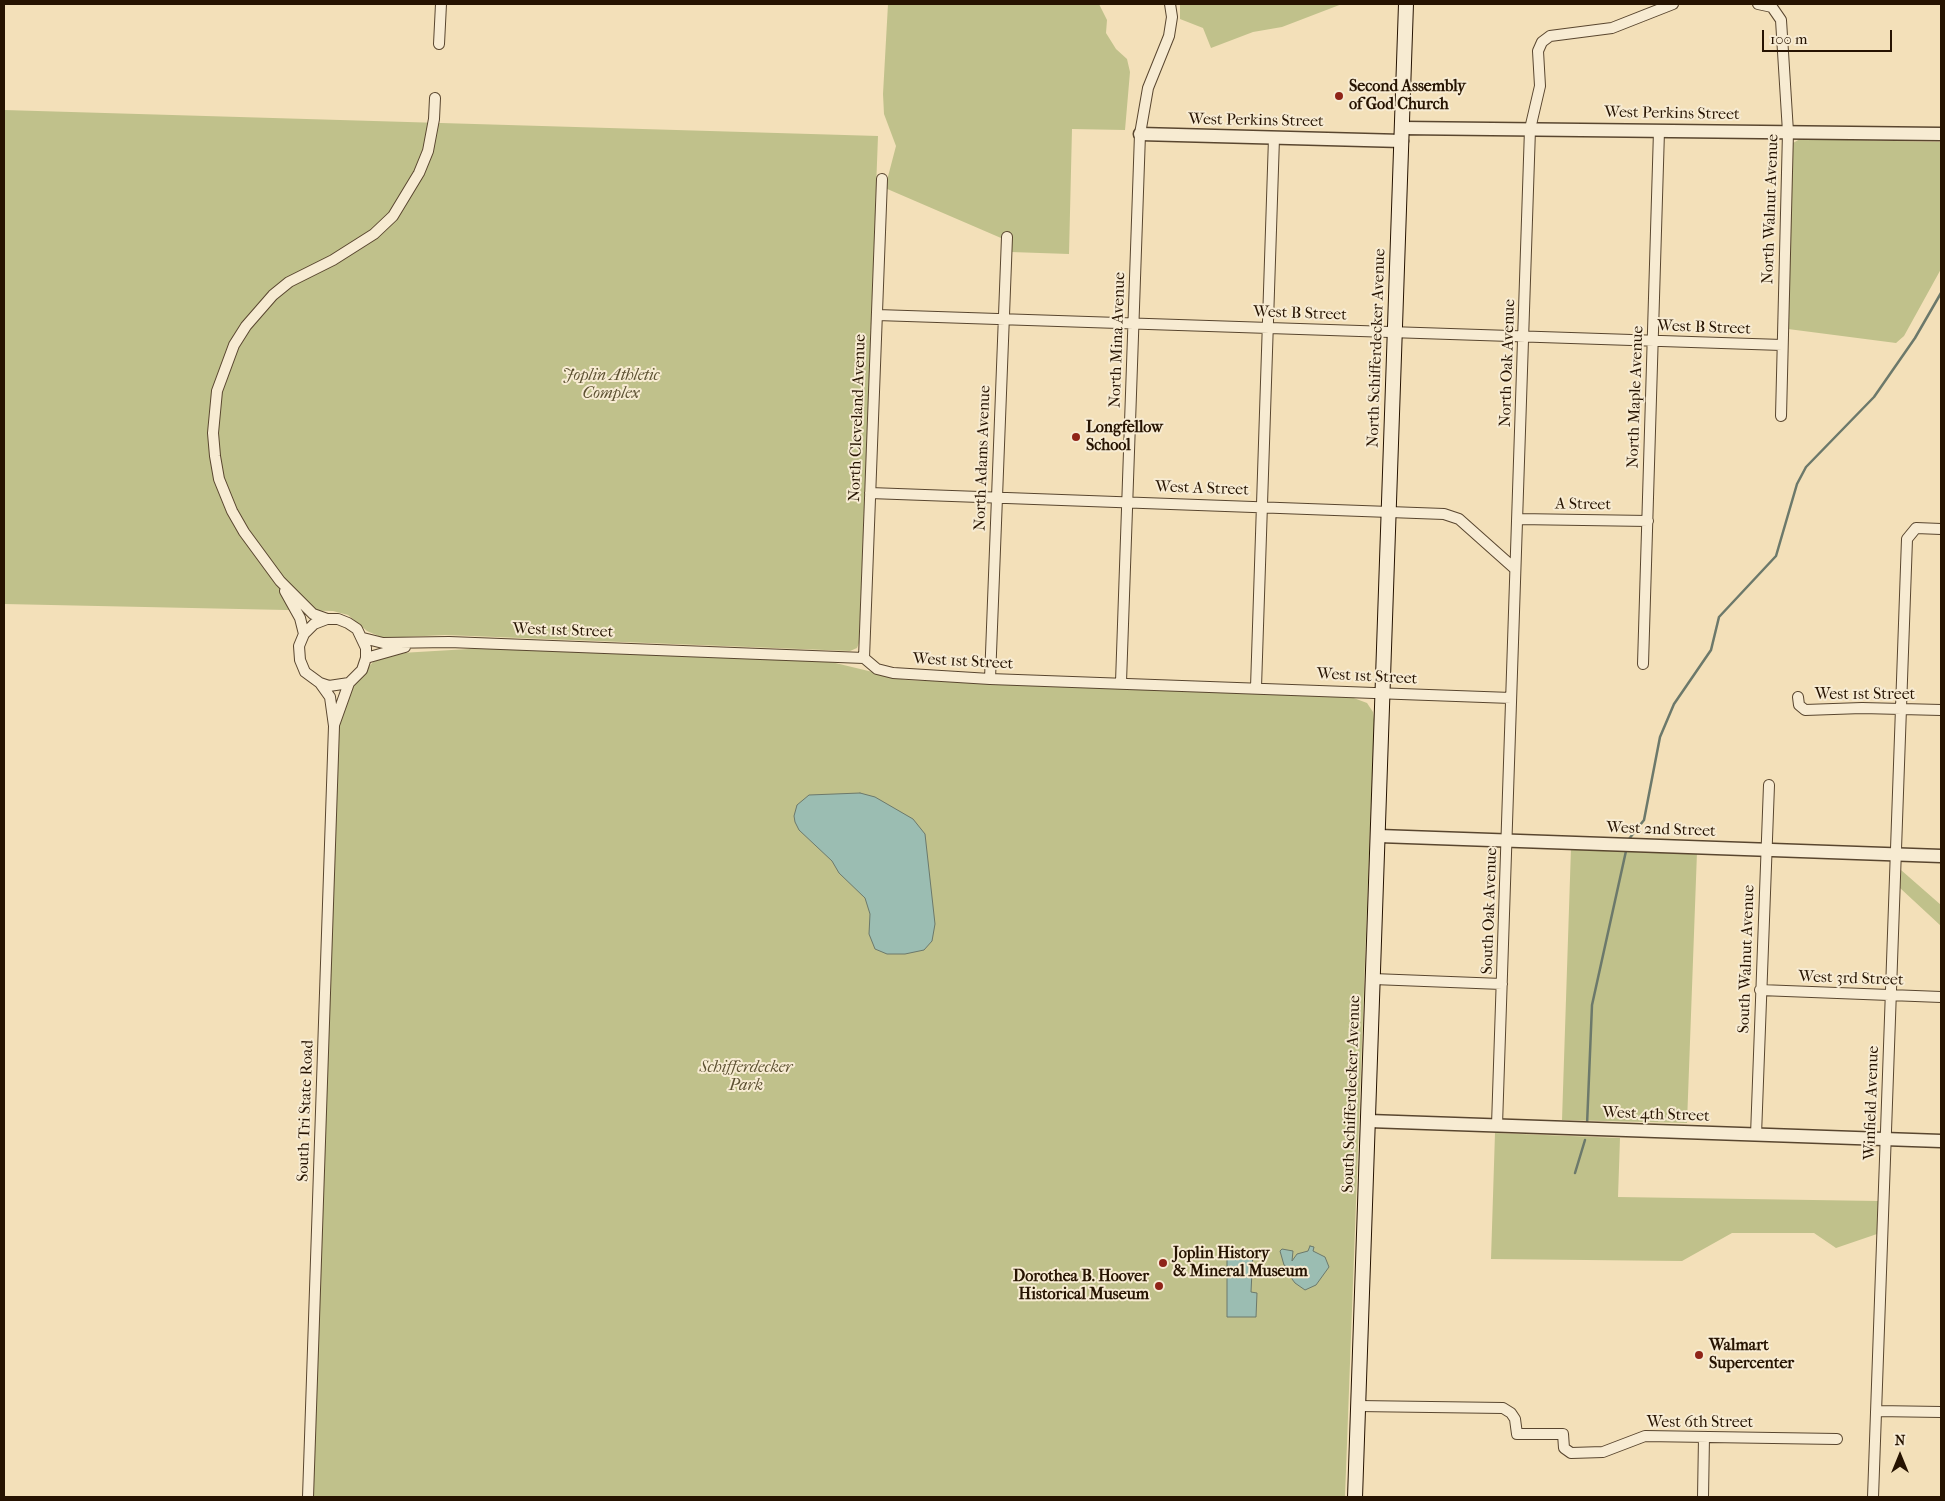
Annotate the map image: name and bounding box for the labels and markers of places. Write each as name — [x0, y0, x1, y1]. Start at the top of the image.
place label: Second Assembly of God Church — [1349, 77, 1466, 115]
marker: Second Assembly of God Church — [1333, 90, 1345, 102]
place label: Longfellow School — [1086, 418, 1163, 456]
marker: Longfellow School — [1070, 431, 1082, 443]
place label: Joplin History & Mineral Museum — [1173, 1244, 1308, 1282]
marker: Joplin History & Mineral Museum — [1157, 1257, 1169, 1269]
place label: Dorothea B. Hoover Historical Museum — [1013, 1267, 1149, 1305]
marker: Dorothea B. Hoover Historical Museum — [1153, 1280, 1165, 1292]
place label: Walmart Supercenter — [1709, 1336, 1794, 1374]
marker: Walmart Supercenter — [1693, 1349, 1705, 1361]

